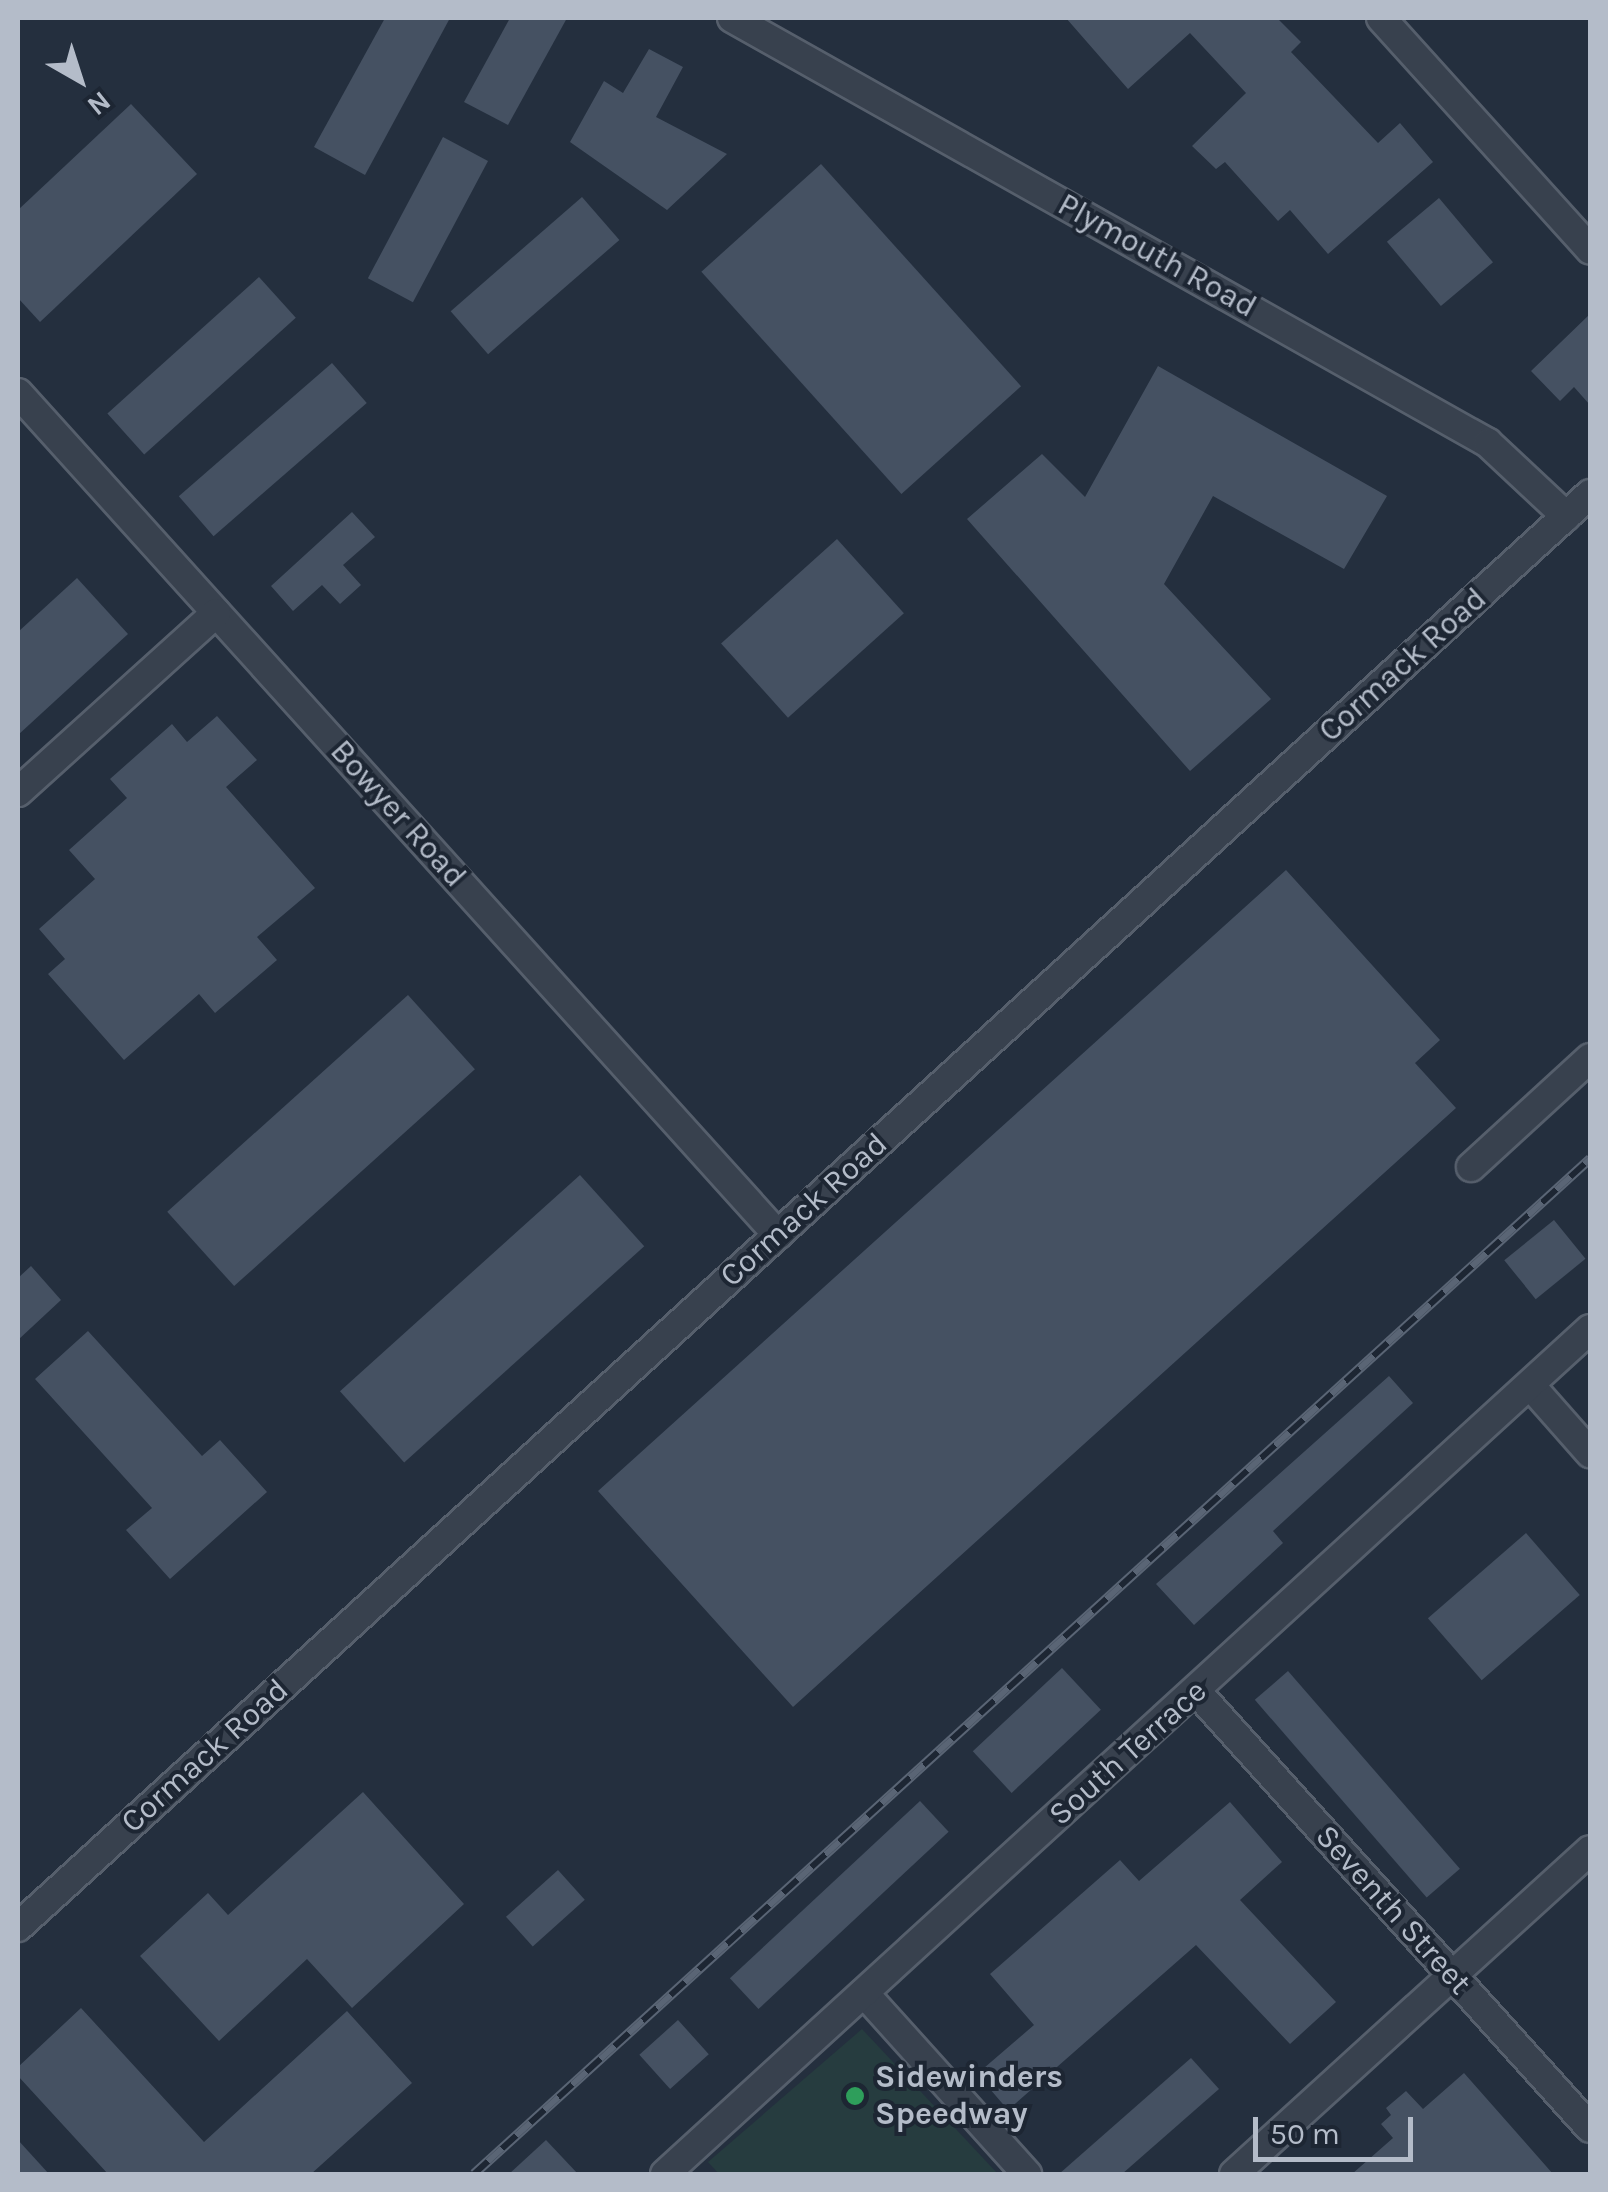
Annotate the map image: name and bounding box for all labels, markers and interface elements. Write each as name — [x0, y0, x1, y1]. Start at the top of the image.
north arrow — [30, 30, 130, 130]
text: N — [81, 85, 117, 123]
street label: Plymouth Road — [1051, 186, 1263, 326]
street label: Cormack Road — [1311, 580, 1495, 750]
street label: Bowyer Road — [322, 733, 474, 895]
street label: Cormack Road — [712, 1125, 896, 1295]
street label: Cormack Road — [113, 1671, 297, 1841]
street label: South Terrace — [1041, 1672, 1215, 1834]
street label: Seventh Street — [1307, 1817, 1479, 2003]
place label: Sidewinders Speedway — [875, 2059, 1063, 2134]
marker: Sidewinders Speedway — [844, 2085, 866, 2107]
scale bar — [1258, 2097, 1418, 2159]
text: 50 m — [1270, 2116, 1340, 2152]

